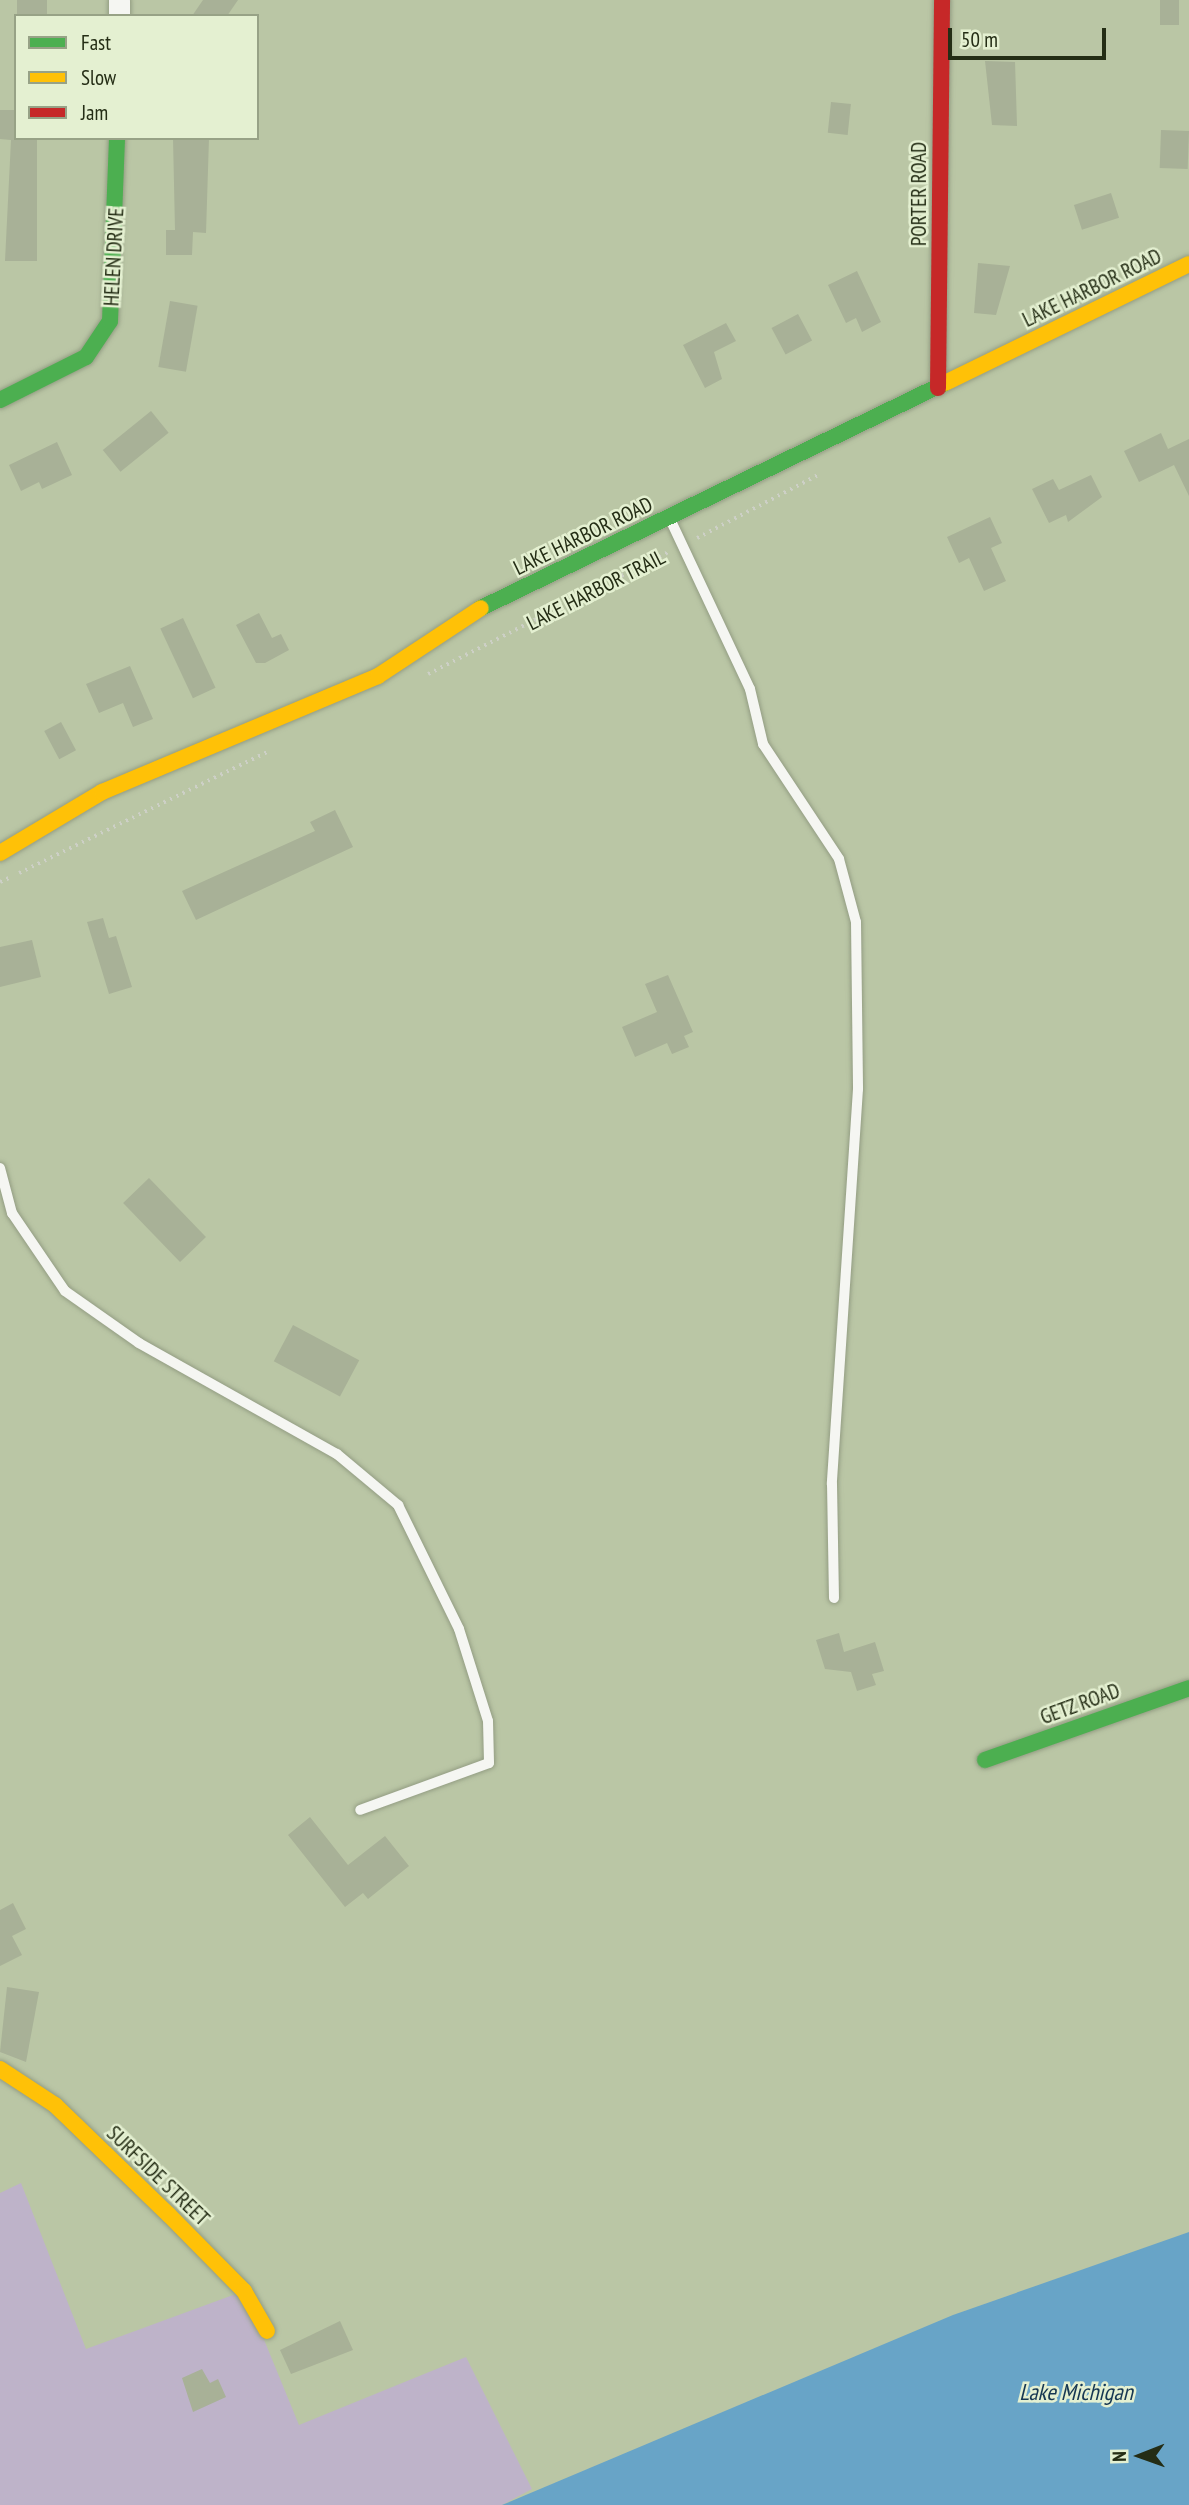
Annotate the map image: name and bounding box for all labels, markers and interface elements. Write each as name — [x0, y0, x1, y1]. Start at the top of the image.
legend — [14, 14, 259, 140]
scale bar — [951, 14, 1108, 58]
text: 50 m — [961, 26, 998, 53]
text: Fast — [81, 29, 111, 56]
text: Slow — [81, 64, 116, 91]
text: Jam — [81, 99, 108, 126]
street label: PORTER ROAD — [906, 142, 932, 246]
street label: HELEN DRIVE — [99, 207, 129, 307]
street label: LAKE HARBOR ROAD — [1018, 244, 1166, 332]
street label: LAKE HARBOR ROAD — [509, 492, 657, 580]
street label: LAKE HARBOR TRAIL — [522, 544, 670, 636]
street label: GETZ ROAD — [1037, 1678, 1123, 1730]
street label: SURFSIDE STREET — [101, 2121, 215, 2231]
water label: Lake Michigan — [1019, 2378, 1133, 2406]
north arrow — [1105, 2421, 1175, 2491]
text: N — [1107, 2451, 1131, 2462]

